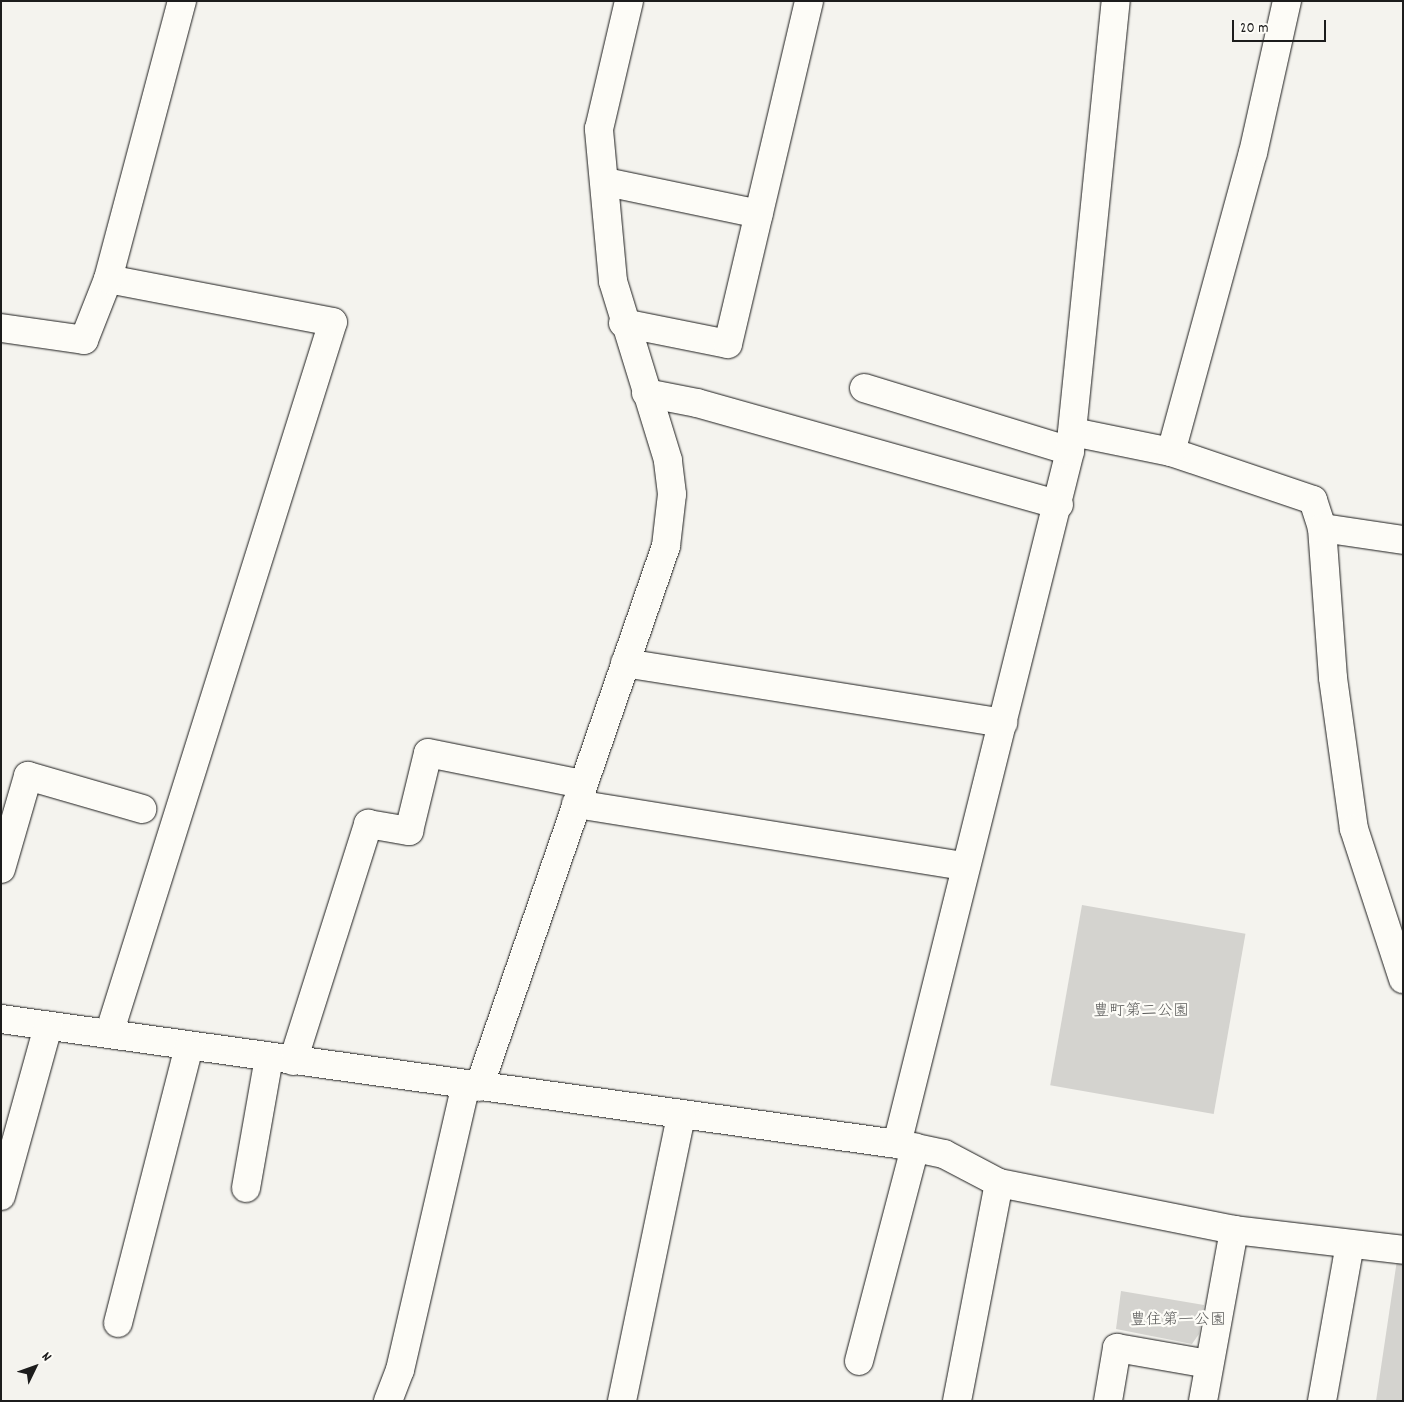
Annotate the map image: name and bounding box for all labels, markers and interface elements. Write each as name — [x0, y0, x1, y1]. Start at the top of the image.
scale bar — [1234, 10, 1328, 42]
text: 20 m — [1240, 18, 1268, 40]
park label: 豊町第二公園 — [1093, 1002, 1189, 1022]
park label: 豊住第一公園 — [1130, 1311, 1226, 1331]
north arrow — [10, 1342, 60, 1392]
text: N — [36, 1348, 56, 1366]

